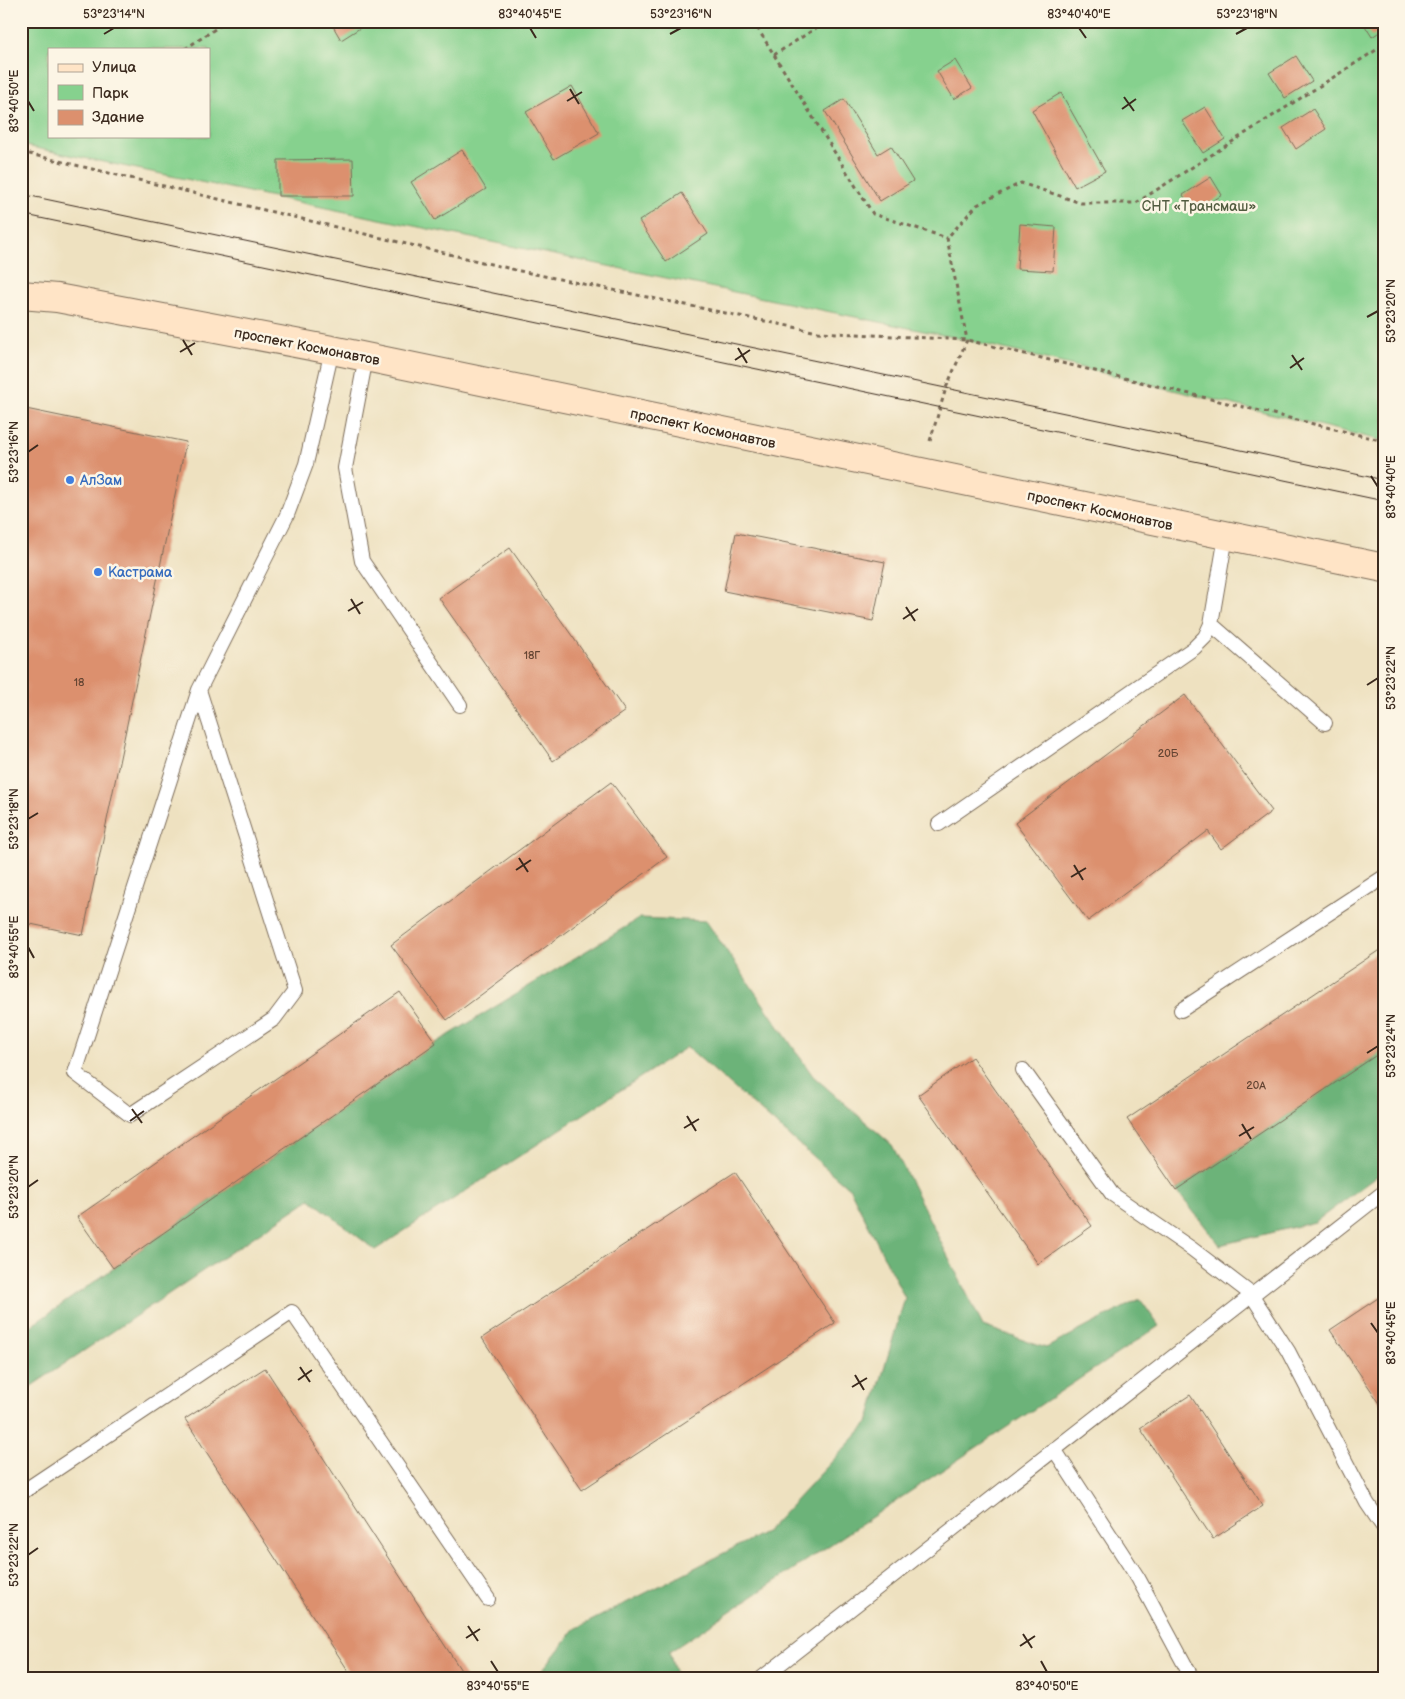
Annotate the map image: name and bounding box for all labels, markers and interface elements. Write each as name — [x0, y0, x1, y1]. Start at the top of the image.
text: 53°23'14"N — [83, 7, 145, 22]
text: 83°40'45"E — [498, 7, 562, 22]
text: 53°23'16"N — [650, 7, 712, 22]
text: 83°40'40"E — [1047, 7, 1111, 22]
text: 53°23'18"N — [1216, 7, 1278, 22]
legend — [48, 48, 210, 138]
text: Улица — [92, 58, 137, 77]
text: 83°40'50"E — [7, 69, 22, 133]
text: Парк — [92, 84, 129, 103]
text: Здание — [92, 108, 144, 127]
park label: СНТ «Трансмаш» — [1142, 198, 1256, 215]
text: 53°23'20"N — [1384, 279, 1399, 343]
street label: проспект Космонавтов — [233, 324, 382, 369]
street label: проспект Космонавтов — [629, 405, 778, 452]
text: 53°23'16"N — [7, 421, 22, 483]
text: 83°40'40"E — [1384, 455, 1399, 519]
place label: АлЗам — [79, 472, 122, 489]
marker: АлЗам — [64, 474, 76, 486]
street label: проспект Космонавтов — [1026, 487, 1175, 534]
place label: Кастрама — [108, 564, 173, 581]
marker: Кастрама — [92, 566, 104, 578]
text: 53°23'22"N — [1384, 646, 1399, 710]
house number: 18Г — [524, 649, 540, 662]
house number: 18 — [74, 676, 84, 689]
house number: 20Б — [1158, 747, 1179, 760]
text: 53°23'18"N — [7, 788, 22, 850]
text: 83°40'55"E — [7, 915, 22, 978]
text: 53°23'24"N — [1384, 1014, 1399, 1078]
house number: 20А — [1246, 1079, 1266, 1092]
text: 53°23'20"N — [7, 1155, 22, 1219]
text: 83°40'45"E — [1384, 1301, 1399, 1365]
text: 53°23'22"N — [7, 1523, 22, 1587]
text: 83°40'55"E — [467, 1679, 530, 1694]
text: 83°40'50"E — [1015, 1679, 1079, 1694]

